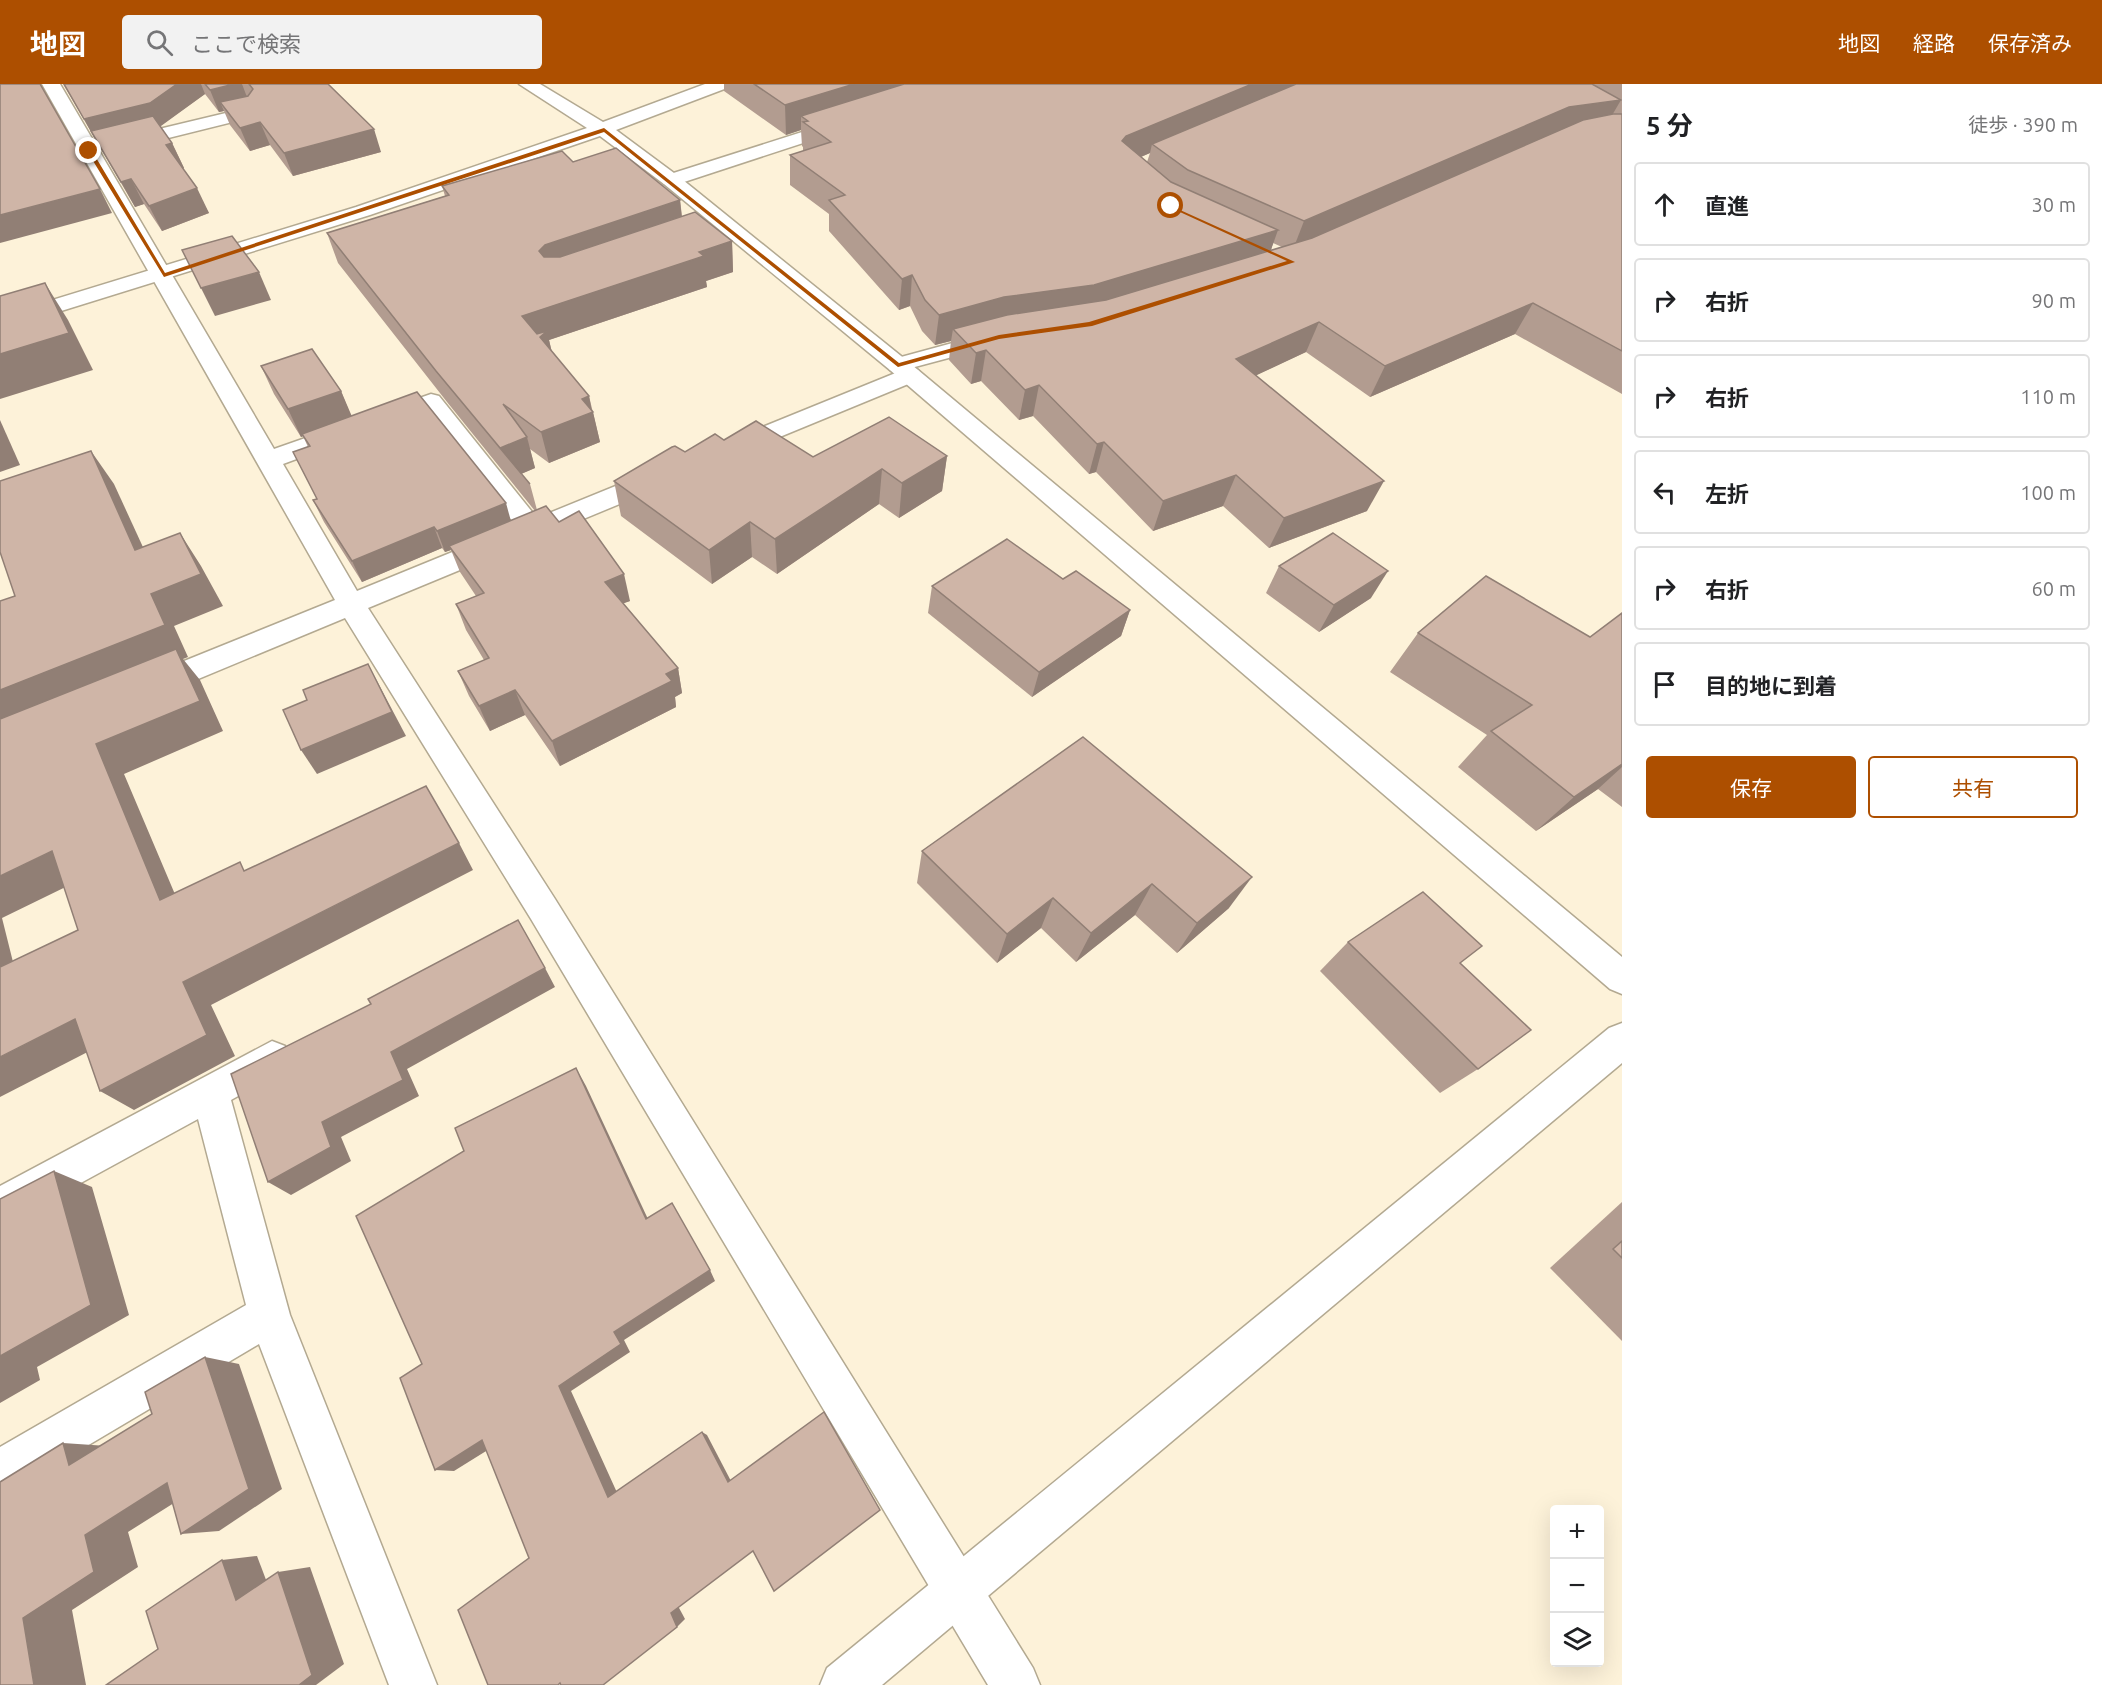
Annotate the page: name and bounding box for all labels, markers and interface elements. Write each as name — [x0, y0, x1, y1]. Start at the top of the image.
search box — [122, 15, 542, 69]
icon: search — [143, 26, 176, 59]
text: 地図 — [30, 28, 86, 59]
text: ここで検索 — [191, 31, 301, 56]
text: 地図 — [1838, 31, 1880, 55]
text: 経路 — [1913, 31, 1955, 55]
text: 保存済み — [1988, 31, 2072, 55]
text: 5 分 — [1646, 111, 1693, 140]
text: 徒歩 · 390 m — [1968, 113, 2078, 136]
route end — [75, 137, 101, 163]
icon: ahead — [1648, 188, 1681, 221]
route start — [1157, 192, 1183, 218]
text: 直進 — [1705, 193, 1749, 218]
text: 30 m — [2032, 193, 2076, 216]
icon: right — [1648, 284, 1681, 317]
text: 右折 — [1705, 289, 1749, 314]
text: 90 m — [2032, 289, 2076, 312]
icon: right — [1648, 380, 1681, 413]
text: 右折 — [1705, 385, 1749, 410]
text: 110 m — [2020, 385, 2076, 408]
icon: left — [1648, 476, 1681, 509]
text: 左折 — [1705, 481, 1749, 506]
text: 100 m — [2020, 481, 2076, 504]
icon: right — [1648, 572, 1681, 605]
text: 右折 — [1705, 577, 1749, 602]
text: 60 m — [2032, 577, 2076, 600]
icon: arrive — [1648, 668, 1681, 701]
text: 目的地に到着 — [1705, 673, 1837, 698]
button: 保存 — [1646, 756, 1856, 818]
button: 共有 — [1868, 756, 2078, 818]
map controls — [1550, 1505, 1604, 1667]
button: + — [1550, 1505, 1604, 1559]
button: − — [1550, 1559, 1604, 1613]
button: layers — [1550, 1613, 1604, 1667]

